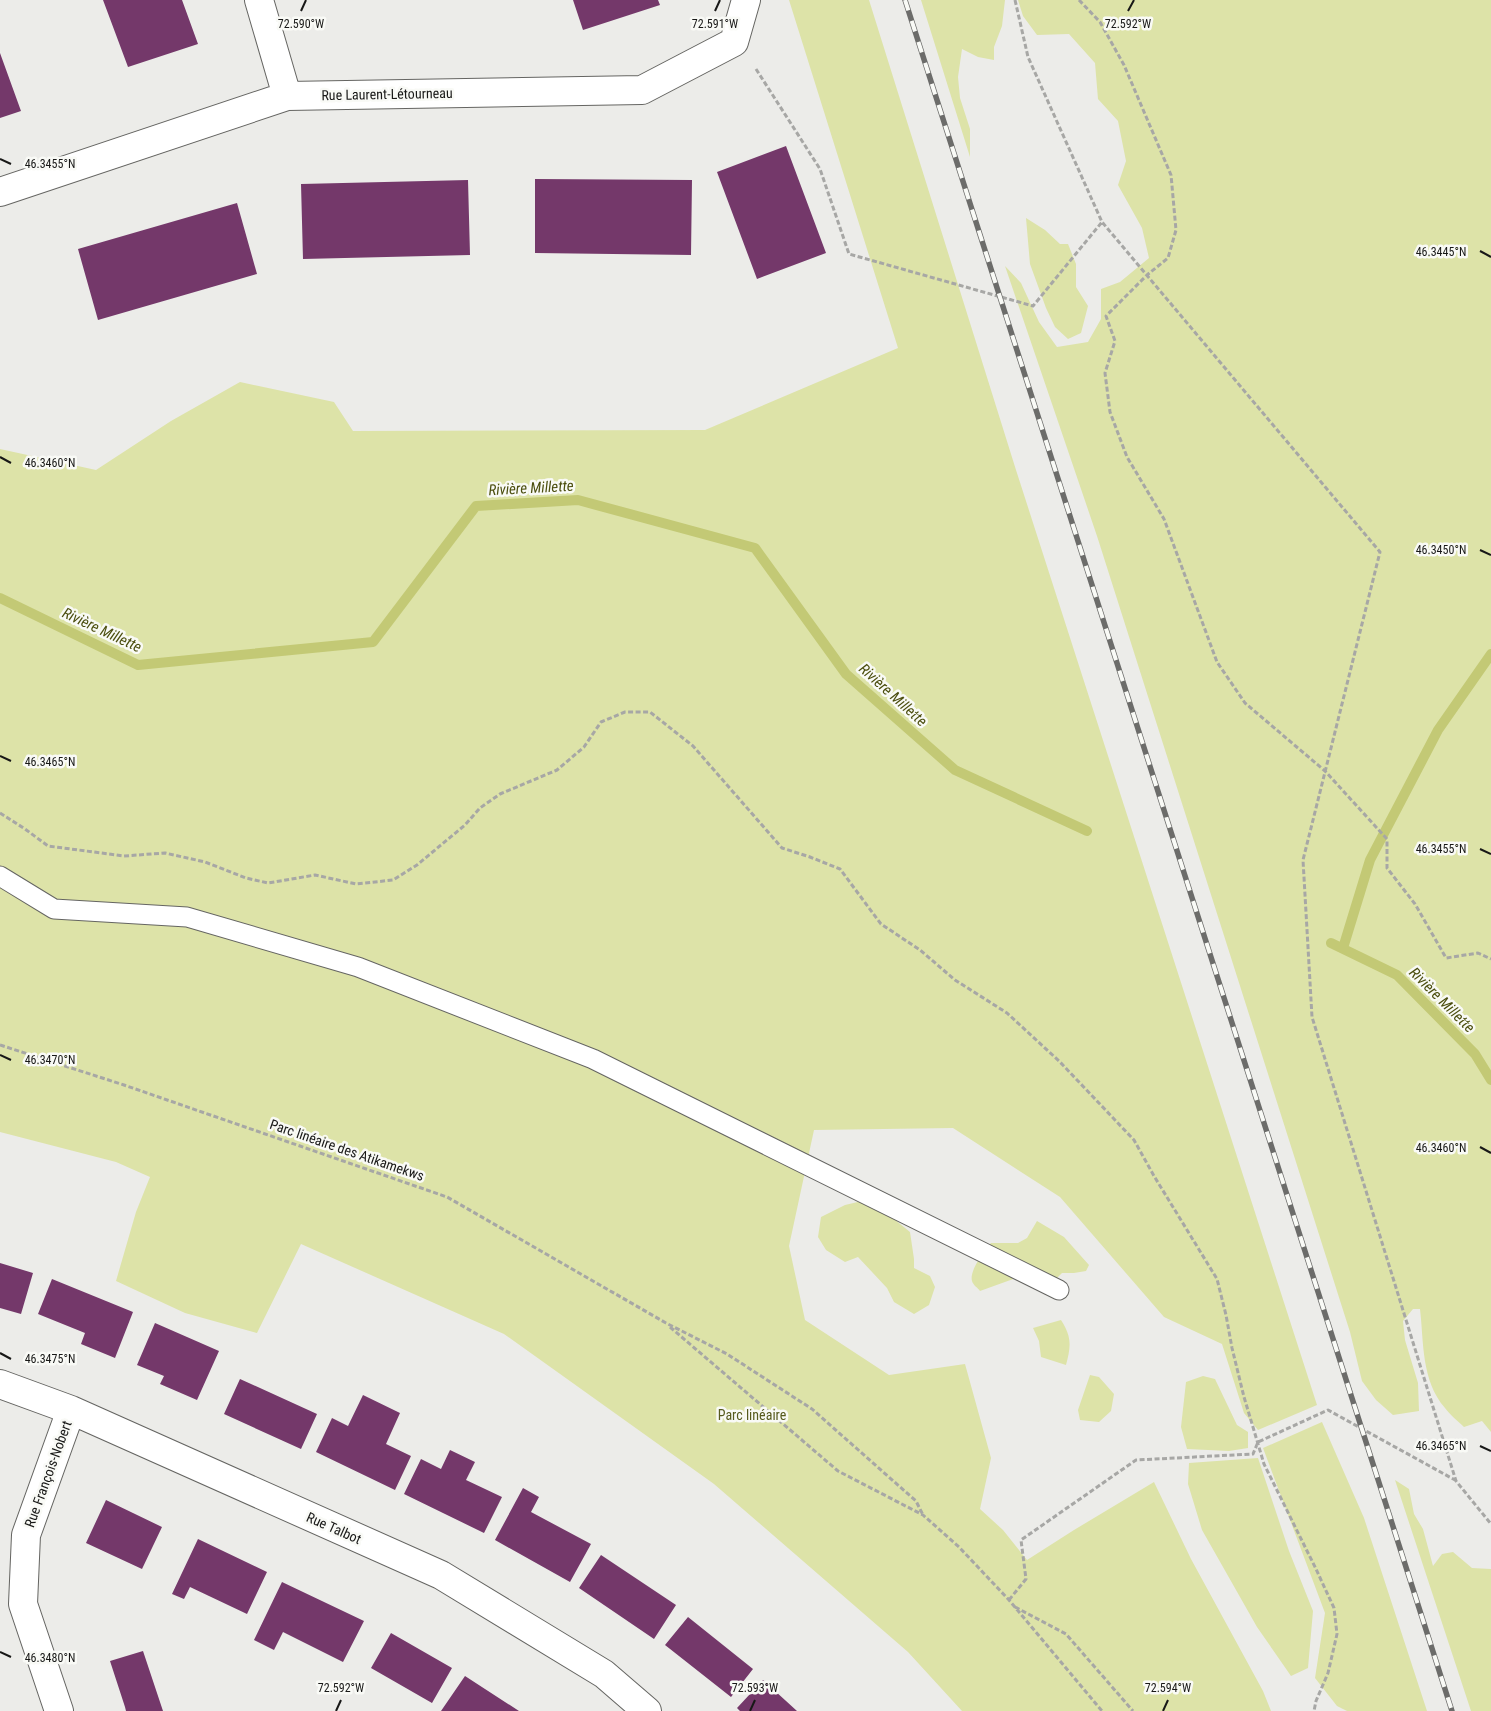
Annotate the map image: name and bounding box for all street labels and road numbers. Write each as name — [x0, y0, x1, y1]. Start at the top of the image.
street label: Rue Laurent-Létourneau — [321, 85, 453, 103]
street label: Parc linéaire des Atikamekws — [268, 1116, 426, 1184]
street label: Rue François-Nobert — [21, 1418, 75, 1530]
street label: Rue Talbot — [304, 1509, 364, 1547]

